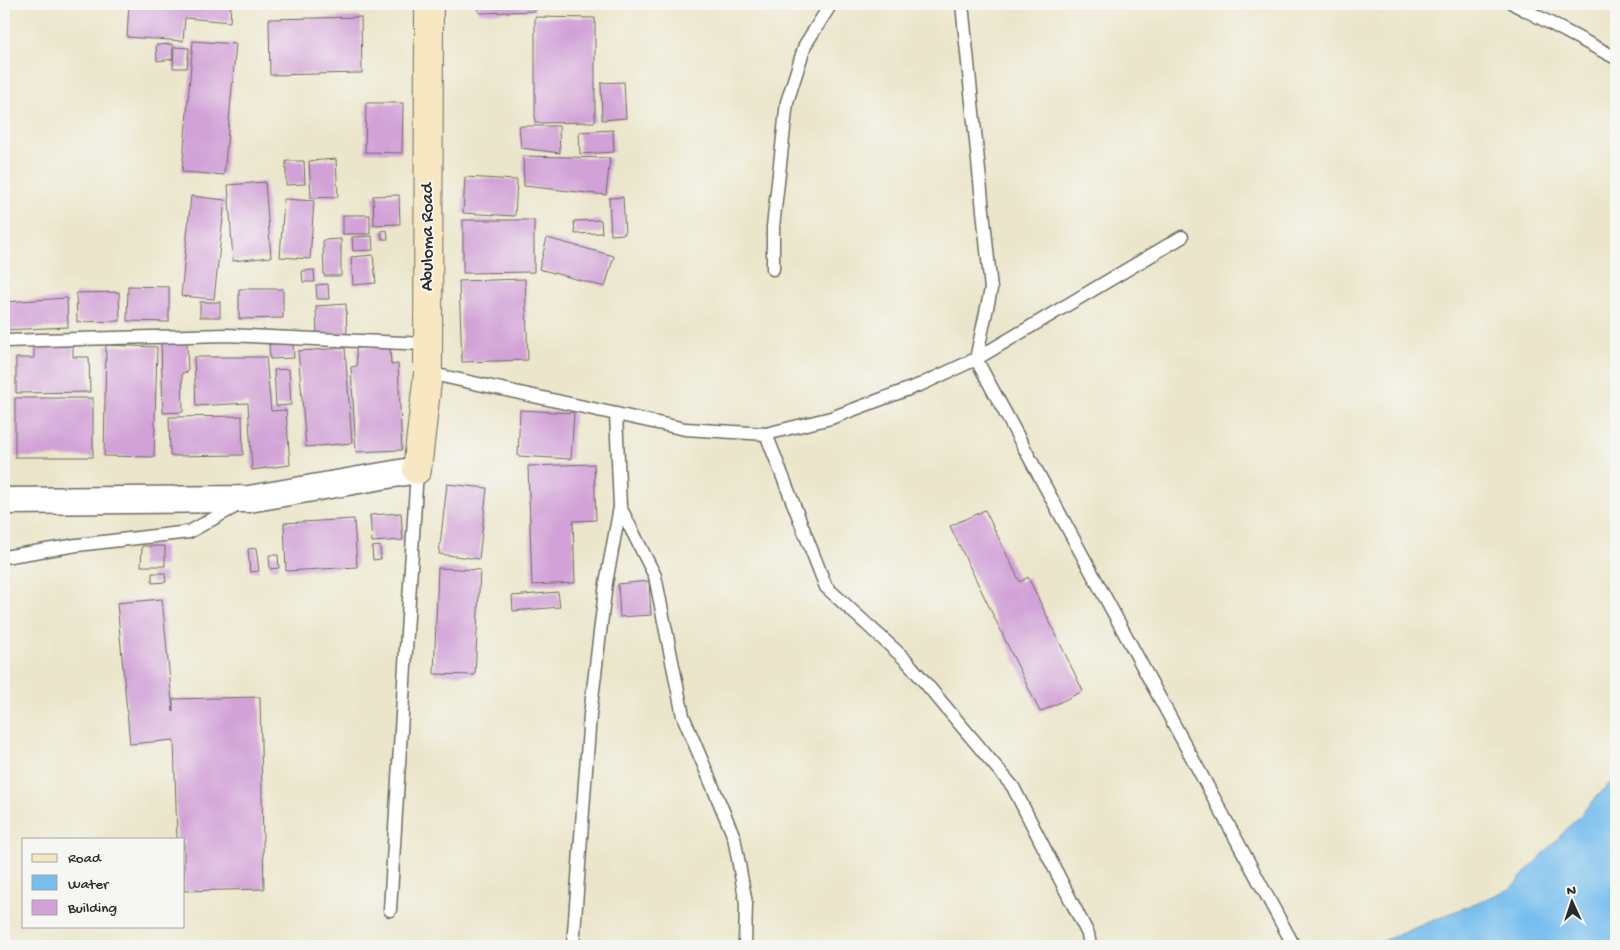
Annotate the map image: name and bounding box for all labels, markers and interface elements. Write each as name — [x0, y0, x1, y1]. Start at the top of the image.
street label: Abuloma Road — [418, 181, 439, 291]
legend — [22, 838, 185, 928]
text: Road — [68, 850, 102, 868]
text: Water — [68, 876, 110, 894]
north arrow — [1548, 878, 1598, 928]
text: N — [1566, 883, 1576, 900]
text: Building — [67, 900, 117, 918]

